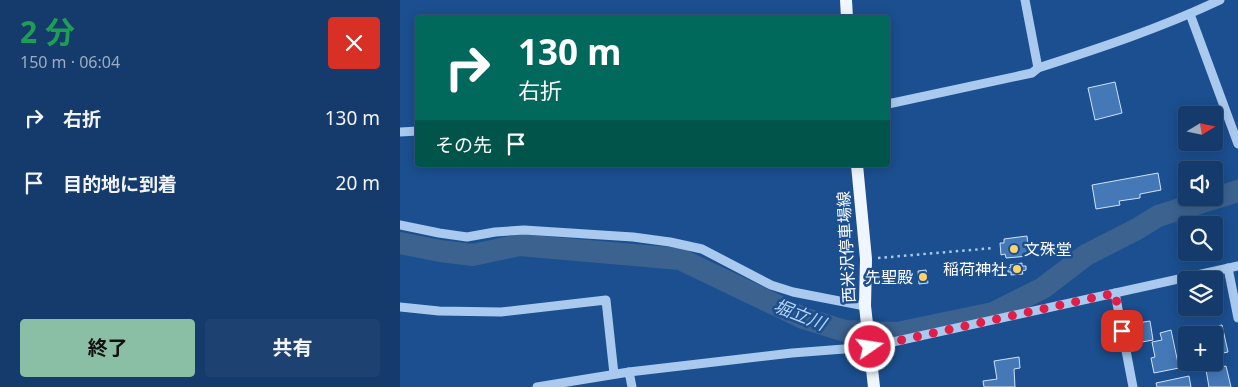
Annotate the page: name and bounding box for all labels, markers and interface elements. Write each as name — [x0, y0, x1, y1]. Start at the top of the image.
text: 2 分 — [20, 11, 75, 52]
button: close — [328, 17, 380, 69]
text: 130 m — [518, 28, 621, 75]
icon: right — [435, 35, 500, 100]
text: 150 m · 06:04 — [20, 51, 120, 73]
text: 右折 — [518, 75, 562, 105]
icon: right — [20, 104, 48, 132]
text: 130 m — [325, 105, 380, 131]
text: 右折 — [63, 106, 101, 132]
north arrow — [1178, 106, 1222, 151]
map controls — [1178, 106, 1223, 371]
icon: arrive — [502, 130, 530, 158]
text: その先 — [435, 132, 492, 158]
button: sound — [1178, 161, 1223, 206]
icon: arrive — [20, 169, 48, 197]
text: 20 m — [336, 170, 380, 196]
text: 目的地に到着 — [63, 171, 177, 197]
street label: 西米沢停車場線 — [832, 190, 860, 304]
button: search — [1178, 216, 1223, 261]
place label: 文殊堂 — [1024, 238, 1072, 260]
marker: 文殊堂 — [1008, 243, 1020, 255]
place label: 稲荷神社 — [943, 258, 1007, 280]
marker: 稲荷神社 — [1011, 263, 1023, 275]
place label: 先聖殿 — [865, 266, 913, 288]
marker: 先聖殿 — [917, 271, 929, 283]
button: layers — [1178, 271, 1223, 316]
water label: 堀立川 — [770, 293, 831, 336]
pin — [1101, 310, 1143, 352]
icon: arrive — [1108, 317, 1136, 345]
button: 終了 — [20, 319, 195, 377]
button: 共有 — [205, 319, 380, 377]
position arrow — [843, 320, 895, 372]
button: + — [1178, 326, 1223, 371]

